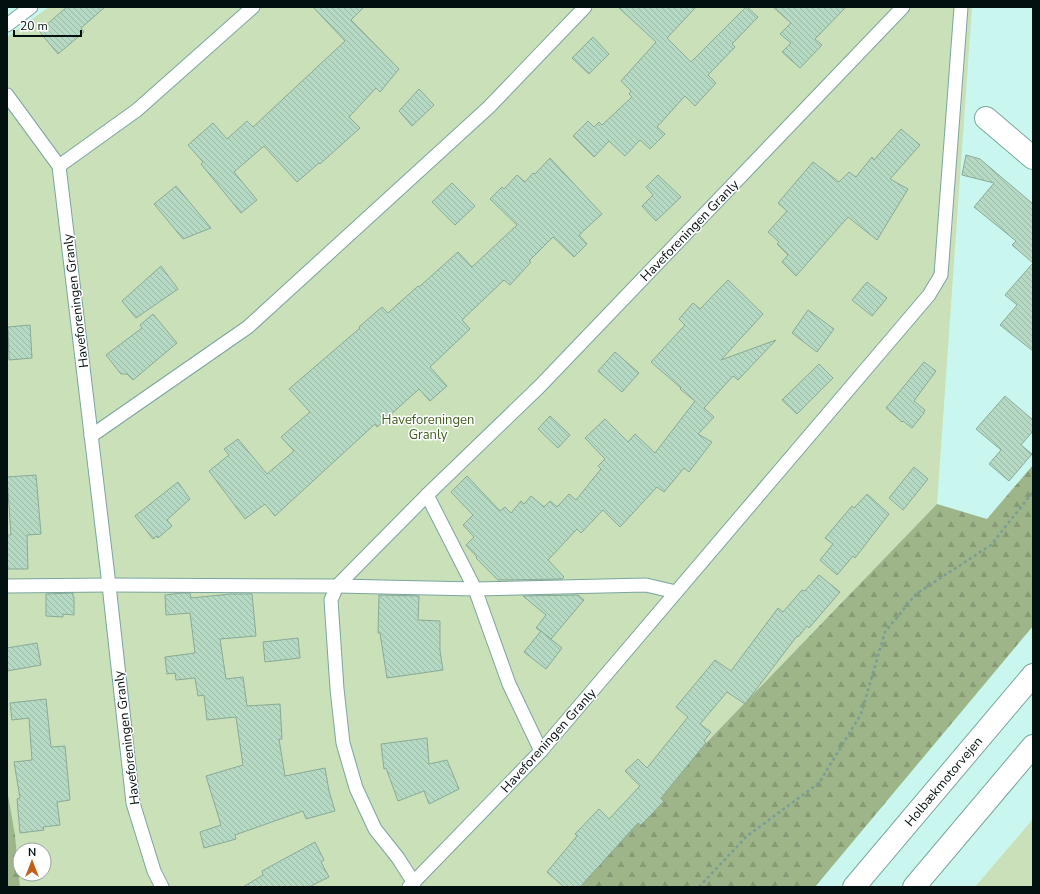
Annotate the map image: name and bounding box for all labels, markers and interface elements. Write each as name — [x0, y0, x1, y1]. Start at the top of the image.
scale bar — [14, 12, 81, 38]
text: 20 m — [20, 18, 48, 34]
street label: Haveforeningen Granly — [636, 176, 743, 285]
street label: Haveforeningen Granly — [59, 233, 93, 369]
park label: Haveforeningen Granly — [382, 411, 474, 444]
street label: Haveforeningen Granly — [110, 670, 144, 806]
street label: Haveforeningen Granly — [497, 684, 601, 797]
street label: Holbækmotorvejen — [901, 733, 987, 830]
north arrow — [12, 842, 52, 882]
text: N — [28, 845, 36, 860]

